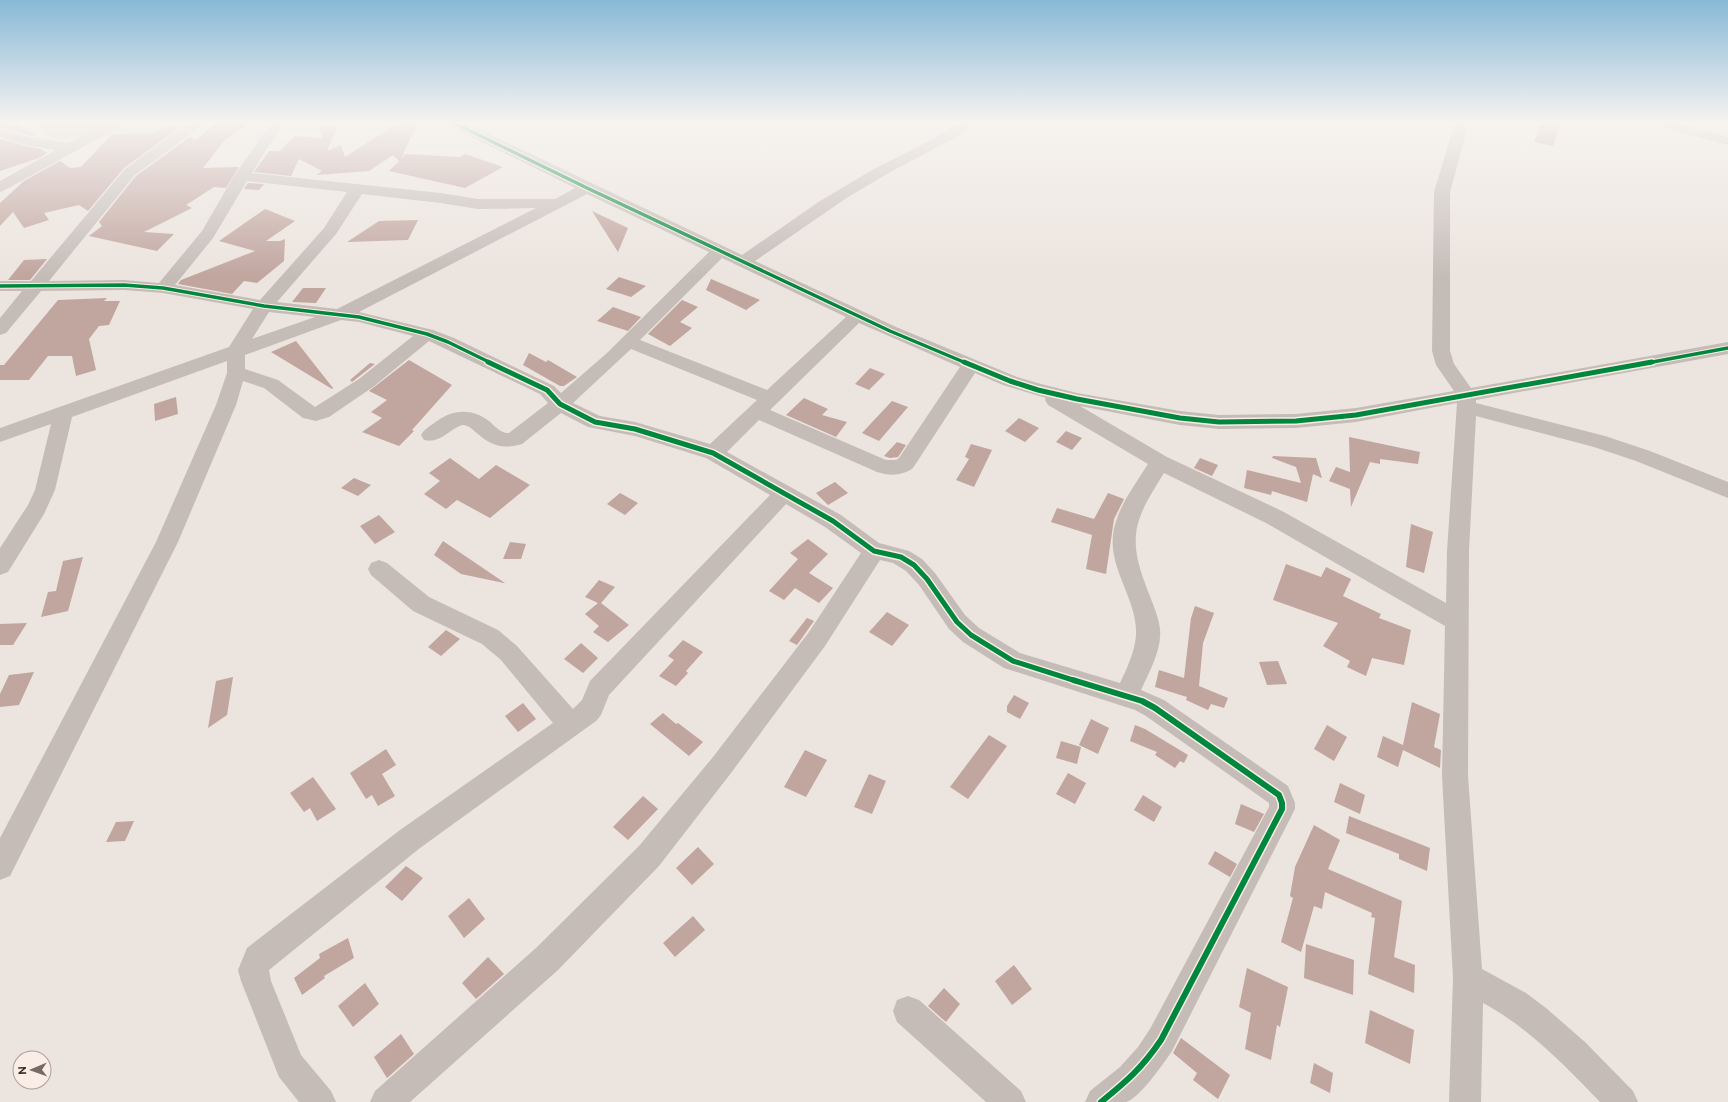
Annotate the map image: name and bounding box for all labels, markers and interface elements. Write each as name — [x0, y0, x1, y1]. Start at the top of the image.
north arrow — [12, 1050, 52, 1090]
text: N — [16, 1066, 29, 1075]

